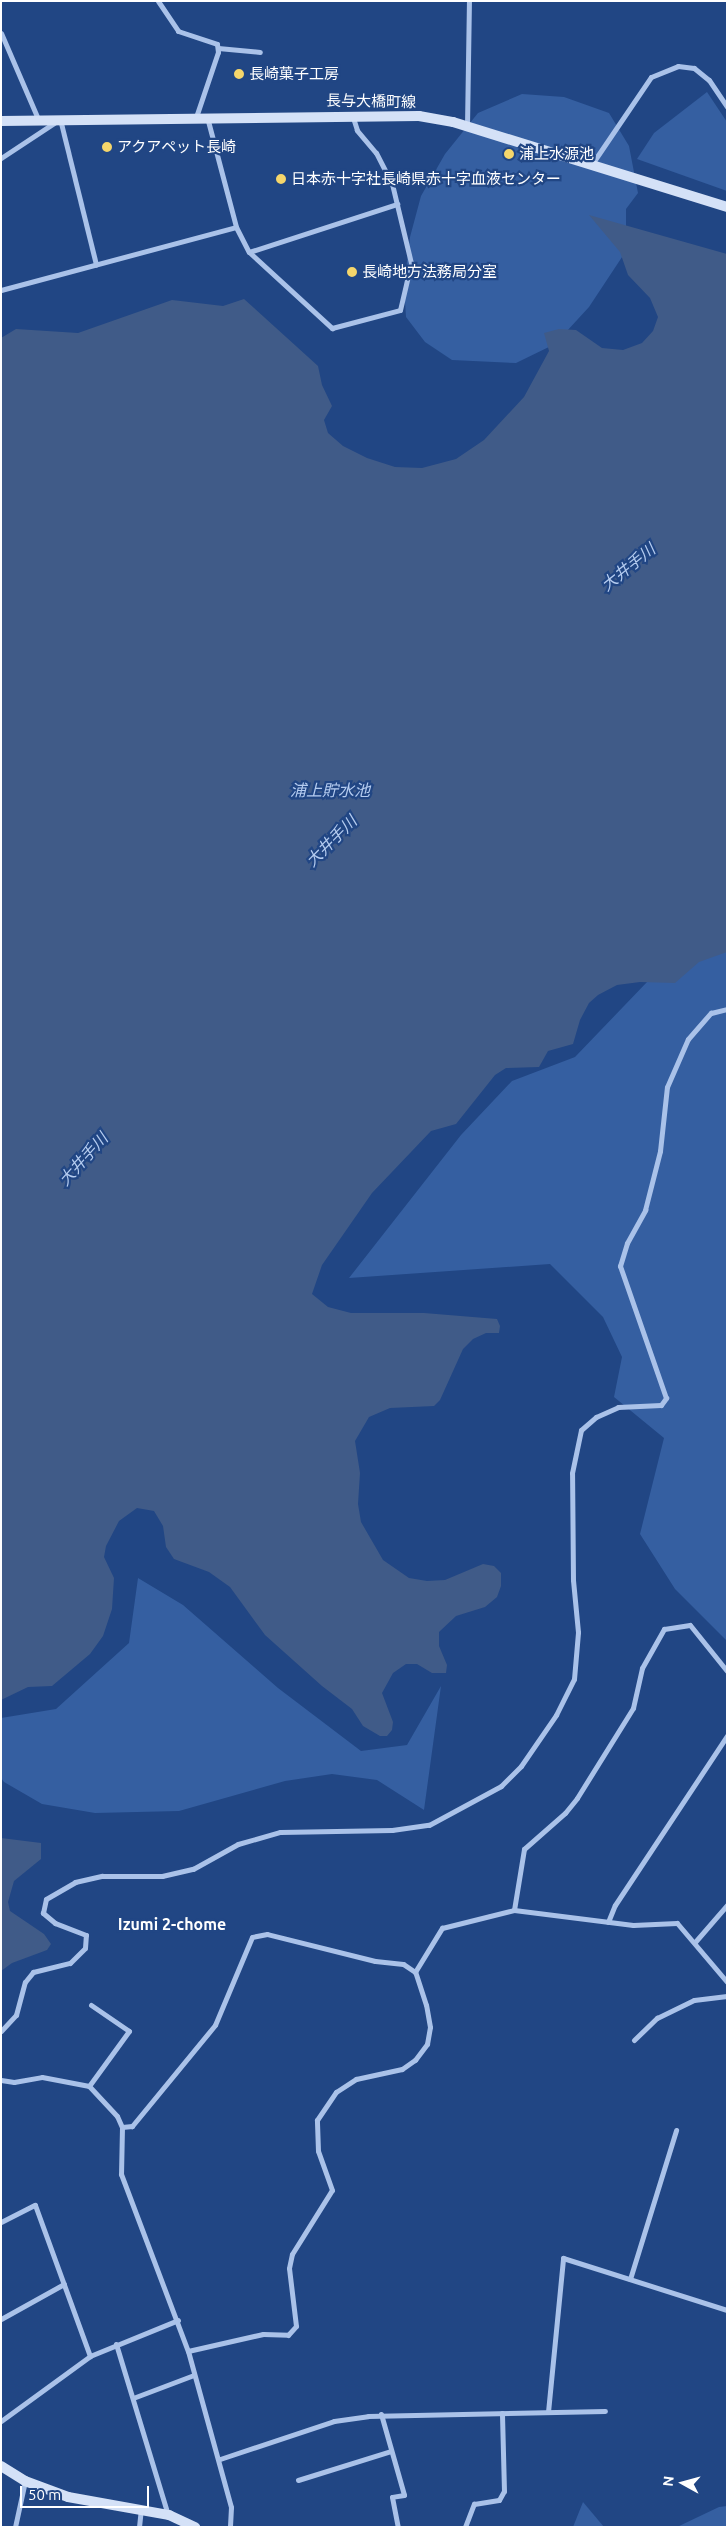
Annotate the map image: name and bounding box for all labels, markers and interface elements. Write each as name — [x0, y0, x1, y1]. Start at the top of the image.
place label: 長崎菓子工房 — [249, 65, 339, 83]
marker: 長崎菓子工房 — [233, 68, 245, 80]
street label: 長与大橋町線 — [326, 91, 416, 111]
place label: アクアペット長崎 — [117, 138, 237, 156]
marker: アクアペット長崎 — [101, 141, 113, 153]
place label: 浦上水源池 — [519, 145, 594, 163]
marker: 浦上水源池 — [503, 148, 515, 160]
place label: 日本赤十字社長崎県赤十字血液センター — [291, 170, 561, 188]
marker: 日本赤十字社長崎県赤十字血液センター — [275, 173, 287, 185]
place label: 長崎地方法務局分室 — [362, 263, 497, 281]
marker: 長崎地方法務局分室 — [346, 266, 358, 278]
water label: 大井手川 — [597, 539, 659, 595]
water label: 浦上貯水池 — [290, 780, 370, 800]
water label: 大井手川 — [302, 812, 360, 870]
water label: 大井手川 — [54, 1129, 112, 1189]
district label: Izumi 2-chome — [118, 1914, 226, 1934]
north arrow — [658, 2458, 708, 2508]
text: N — [660, 2475, 677, 2487]
scale bar — [22, 2476, 151, 2508]
text: 50 m — [28, 2486, 61, 2503]

